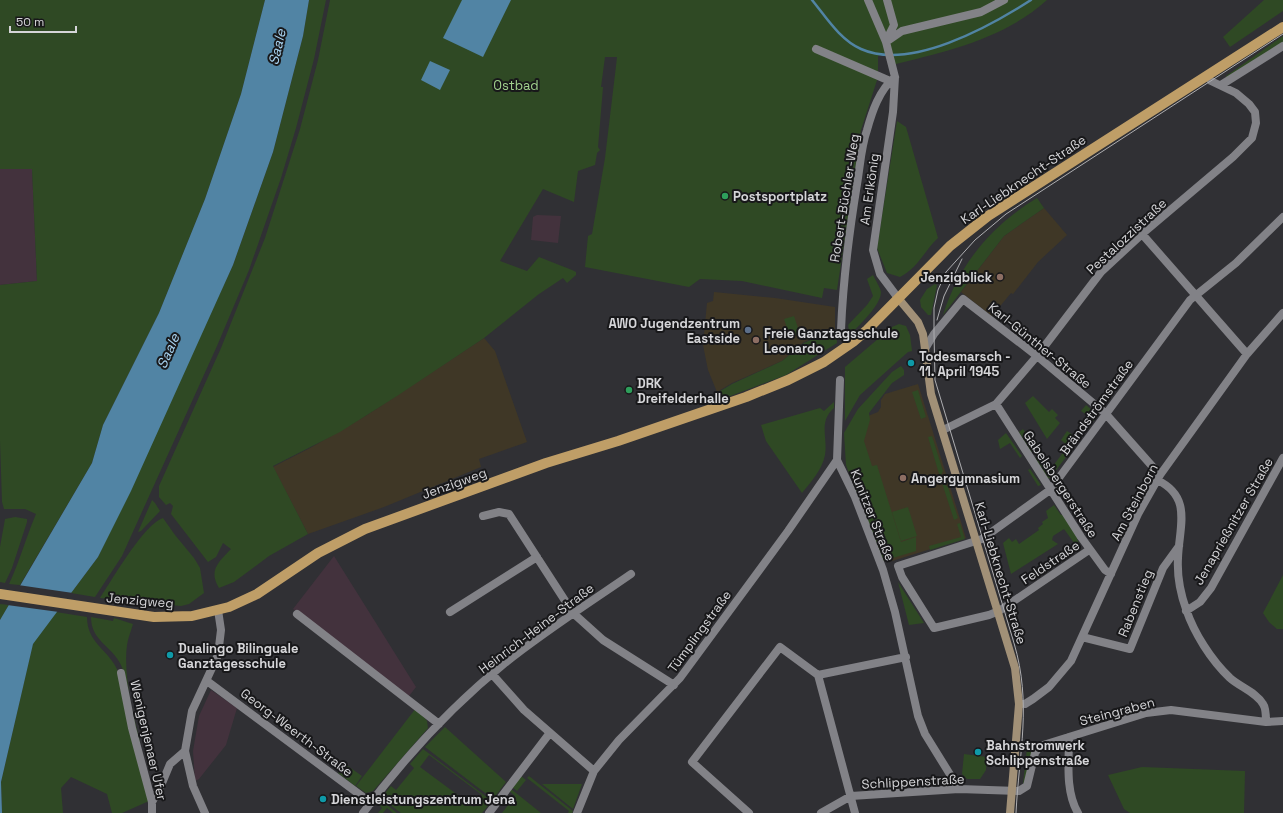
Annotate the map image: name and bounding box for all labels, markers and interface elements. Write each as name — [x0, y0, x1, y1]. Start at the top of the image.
scale bar — [10, 8, 76, 34]
text: 50 m — [16, 14, 44, 30]
water label: Saale — [264, 27, 290, 67]
park label: Ostbad — [493, 77, 539, 94]
street label: Karl-Liebknecht-Straße — [957, 131, 1089, 228]
street label: Robert-Büchler-Weg — [826, 133, 863, 263]
street label: Am Erlkönig — [856, 152, 883, 226]
place label: Postsportplatz — [733, 188, 827, 205]
marker: Postsportplatz — [720, 191, 730, 201]
street label: Pestalozzistraße — [1083, 195, 1170, 278]
place label: Jenzigblick — [920, 269, 993, 286]
marker: Jenzigblick — [995, 272, 1005, 282]
street label: Karl-Günther-Straße — [985, 299, 1095, 392]
place label: AWO Jugendzentrum Eastside — [609, 315, 740, 347]
marker: AWO Jugendzentrum Eastside — [743, 325, 753, 335]
place label: Freie Ganztagsschule Leonardo — [764, 325, 898, 357]
water label: Saale — [152, 330, 184, 371]
marker: Freie Ganztagsschule Leonardo — [751, 335, 761, 345]
place label: Todesmarsch - 11. April 1945 — [919, 348, 1011, 380]
street label: Brändströmstraße — [1056, 356, 1137, 459]
marker: Todesmarsch - 11. April 1945 — [906, 358, 916, 368]
place label: DRK Dreifelderhalle — [637, 375, 729, 407]
marker: DRK Dreifelderhalle — [624, 385, 634, 395]
street label: Gabelsbergerstraße — [1020, 427, 1102, 541]
street label: Jenaprießnitzer Straße — [1190, 454, 1277, 588]
street label: Am Steinborn — [1107, 461, 1162, 544]
street label: Jenzigweg — [419, 464, 489, 503]
street label: Kunitzer Straße — [846, 467, 899, 563]
place label: Angergymnasium — [911, 470, 1020, 487]
marker: Angergymnasium — [898, 473, 908, 483]
street label: Karl-Liebknecht-Straße — [971, 500, 1030, 646]
street label: Feldstraße — [1018, 537, 1083, 588]
street label: Rabenstieg — [1114, 567, 1157, 640]
street label: Heinrich-Heine-Straße — [475, 579, 597, 677]
street label: Tümplingstraße — [664, 587, 735, 676]
street label: Jenzigweg — [106, 589, 174, 612]
place label: Dualingo Bilinguale Ganztagesschule — [178, 640, 298, 672]
marker: Dualingo Bilinguale Ganztagesschule — [165, 650, 175, 660]
street label: Wenigenjenaer Ufer — [126, 678, 171, 802]
street label: Georg-Weerth-Straße — [237, 685, 356, 780]
street label: Steingraben — [1078, 693, 1157, 730]
place label: Bahnstromwerk Schlippenstraße — [986, 737, 1090, 769]
marker: Bahnstromwerk Schlippenstraße — [973, 747, 983, 757]
street label: Schlippenstraße — [861, 770, 965, 793]
place label: Dienstleistungszentrum Jena — [331, 791, 516, 808]
marker: Dienstleistungszentrum Jena — [318, 794, 328, 804]

